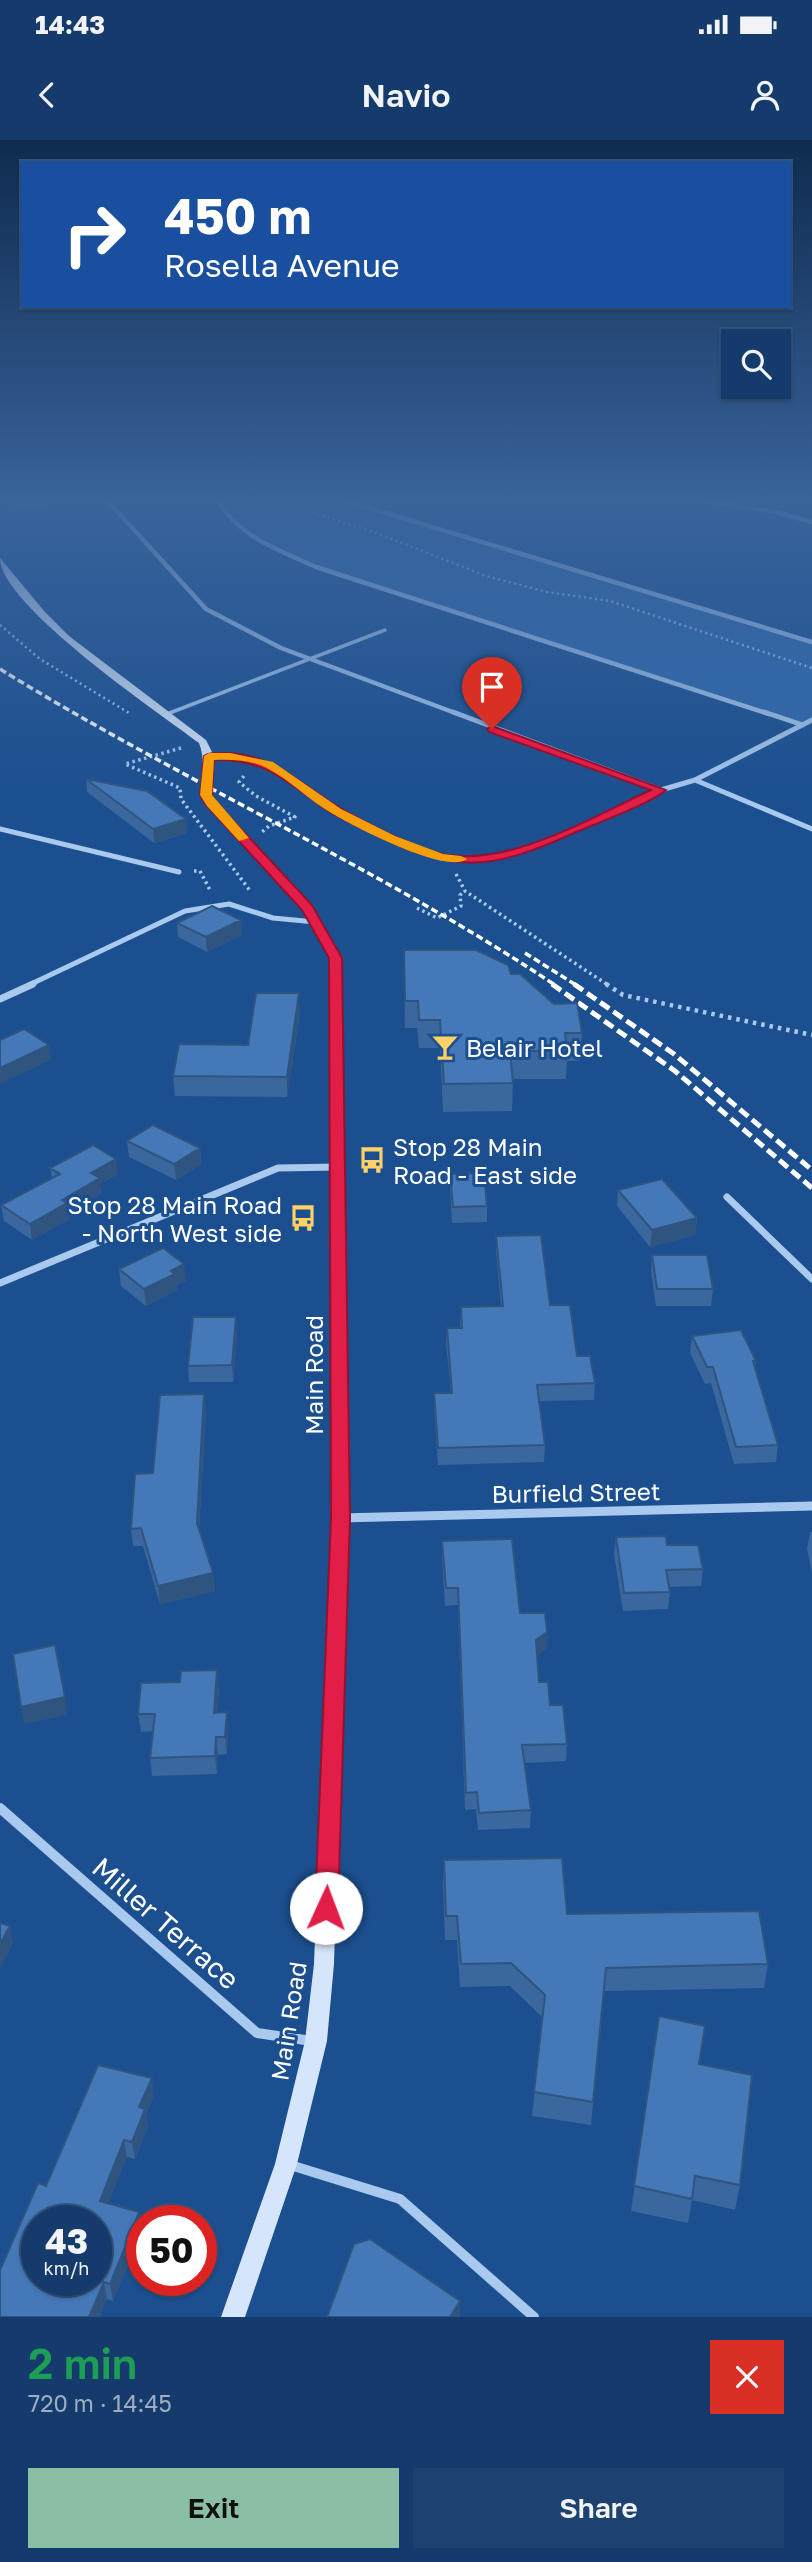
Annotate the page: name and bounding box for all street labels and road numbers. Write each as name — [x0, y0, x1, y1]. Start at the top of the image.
street label: Main Road — [299, 1315, 328, 1435]
street label: Burfield Street — [491, 1476, 661, 1508]
street label: Miller Terrace — [86, 1850, 246, 1996]
street label: Main Road — [264, 1959, 312, 2083]

